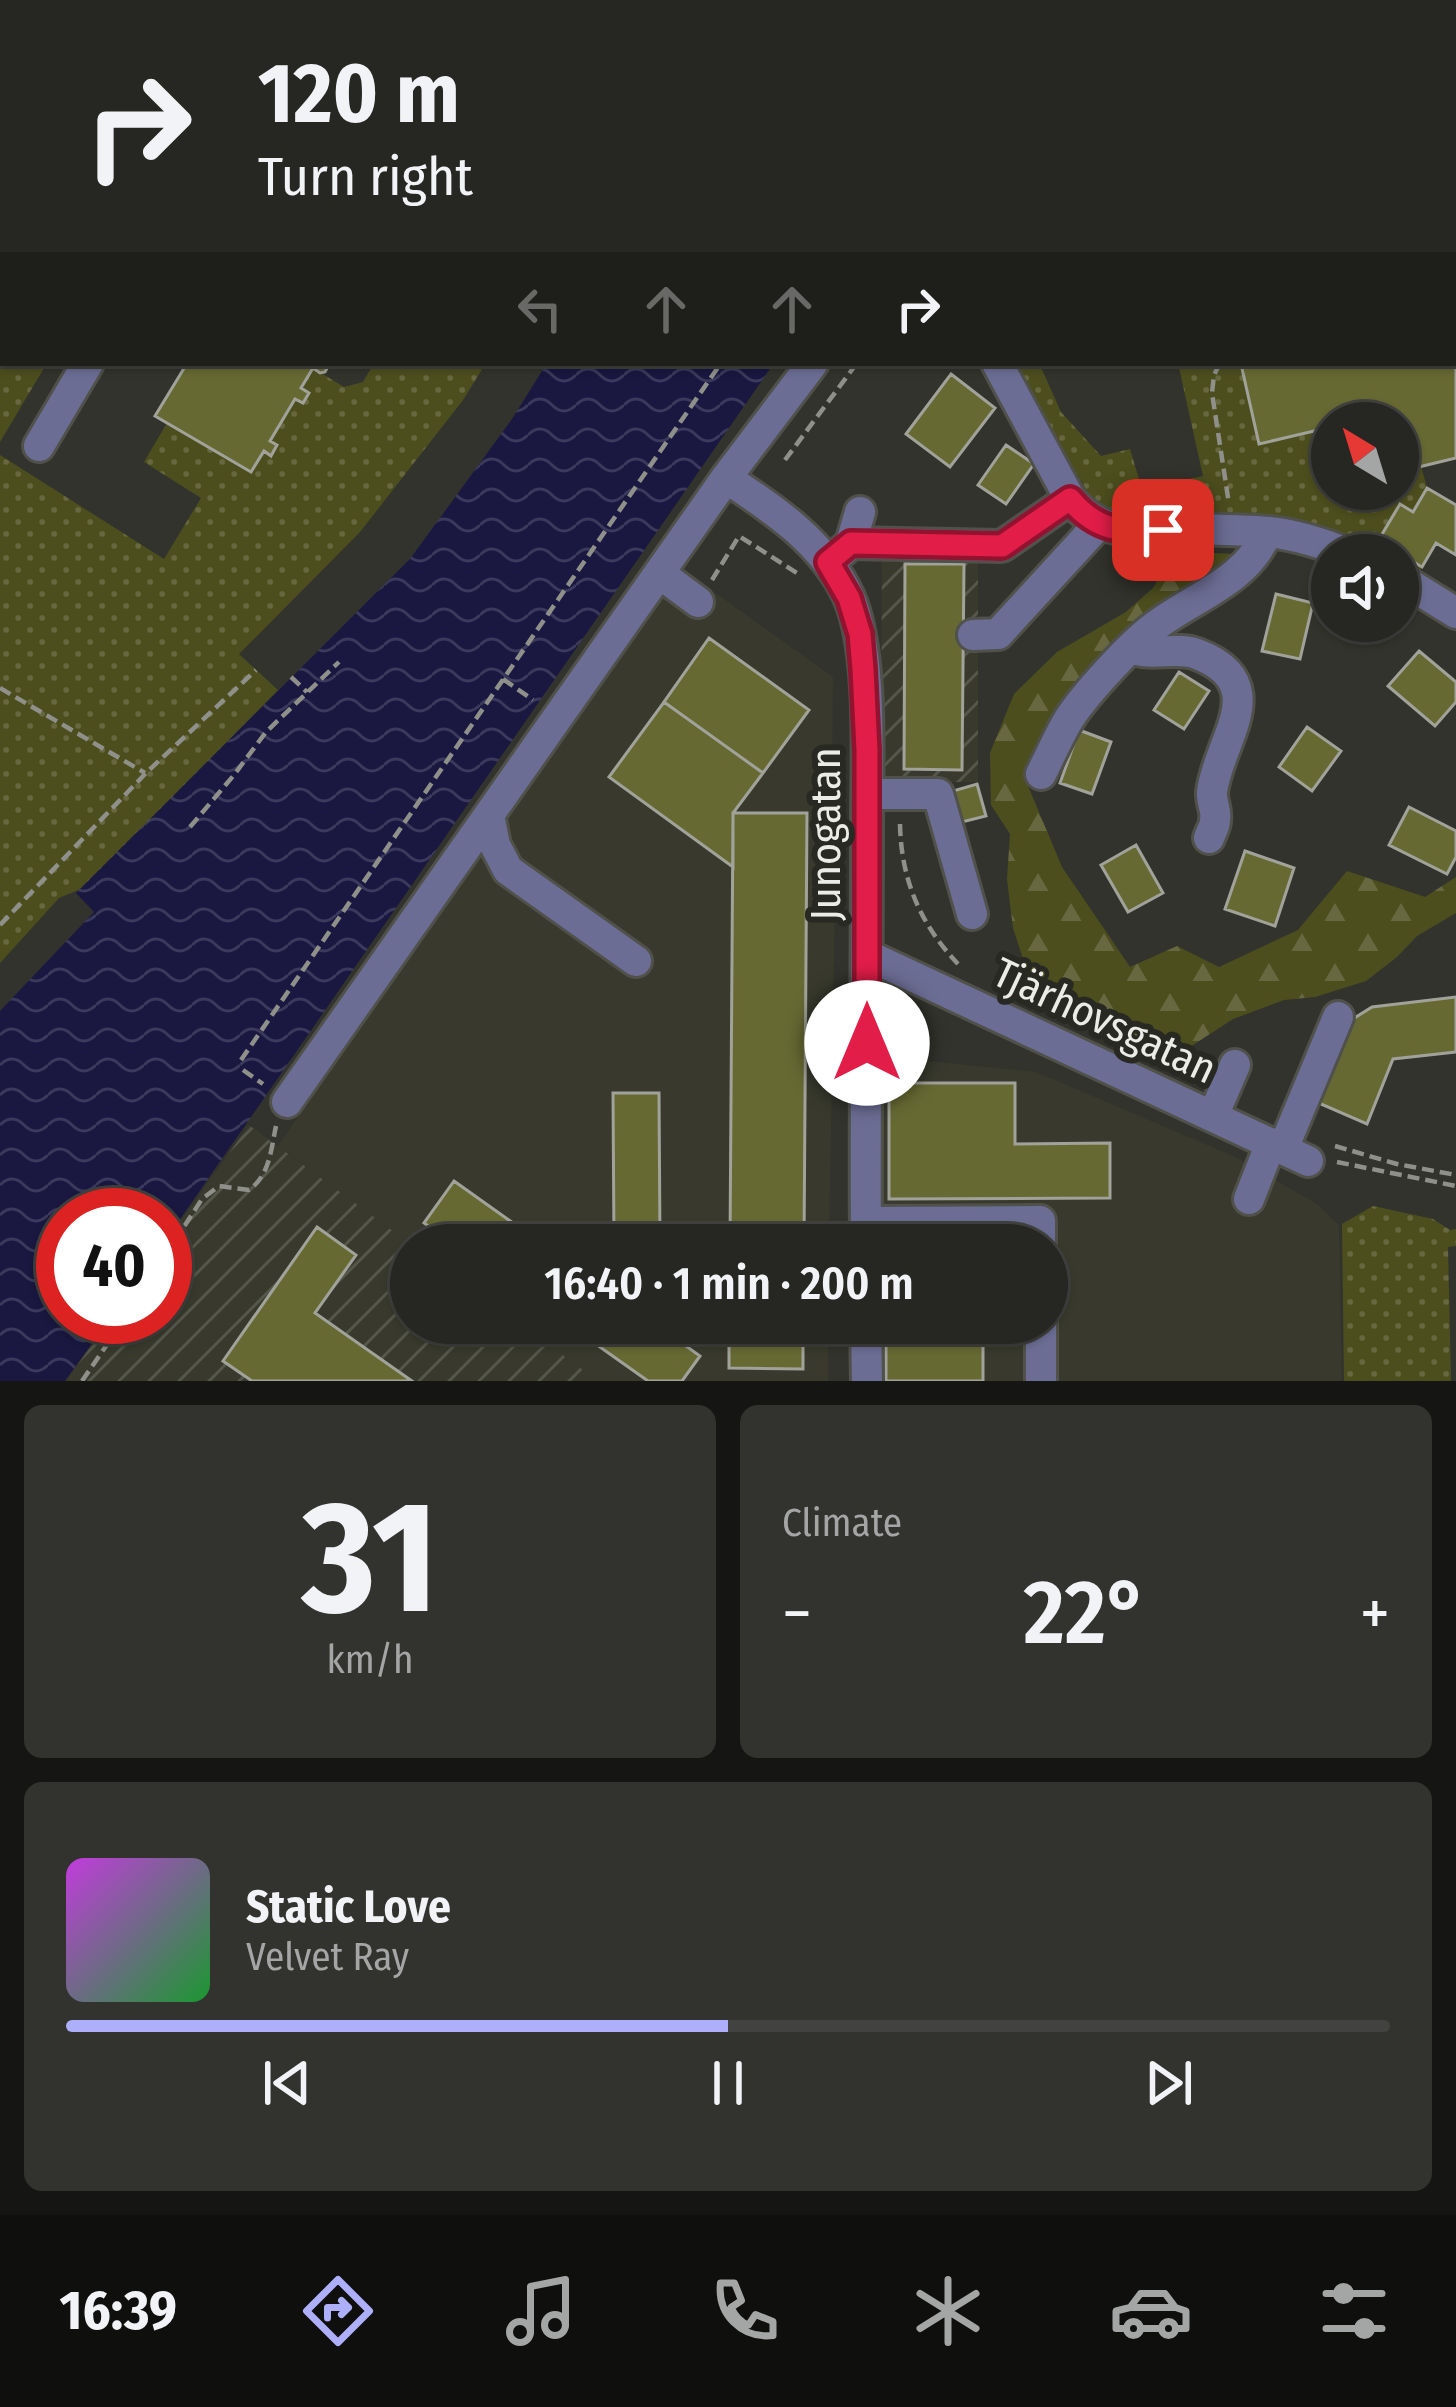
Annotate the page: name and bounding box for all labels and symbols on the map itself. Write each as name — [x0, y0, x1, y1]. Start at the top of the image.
north arrow — [1311, 402, 1419, 510]
pin — [1112, 479, 1214, 581]
street label: Junogatan — [801, 747, 851, 921]
street label: Tjärhovsgatan — [985, 948, 1224, 1094]
position arrow — [804, 980, 930, 1106]
speed limit sign: 40 — [36, 1188, 192, 1344]

